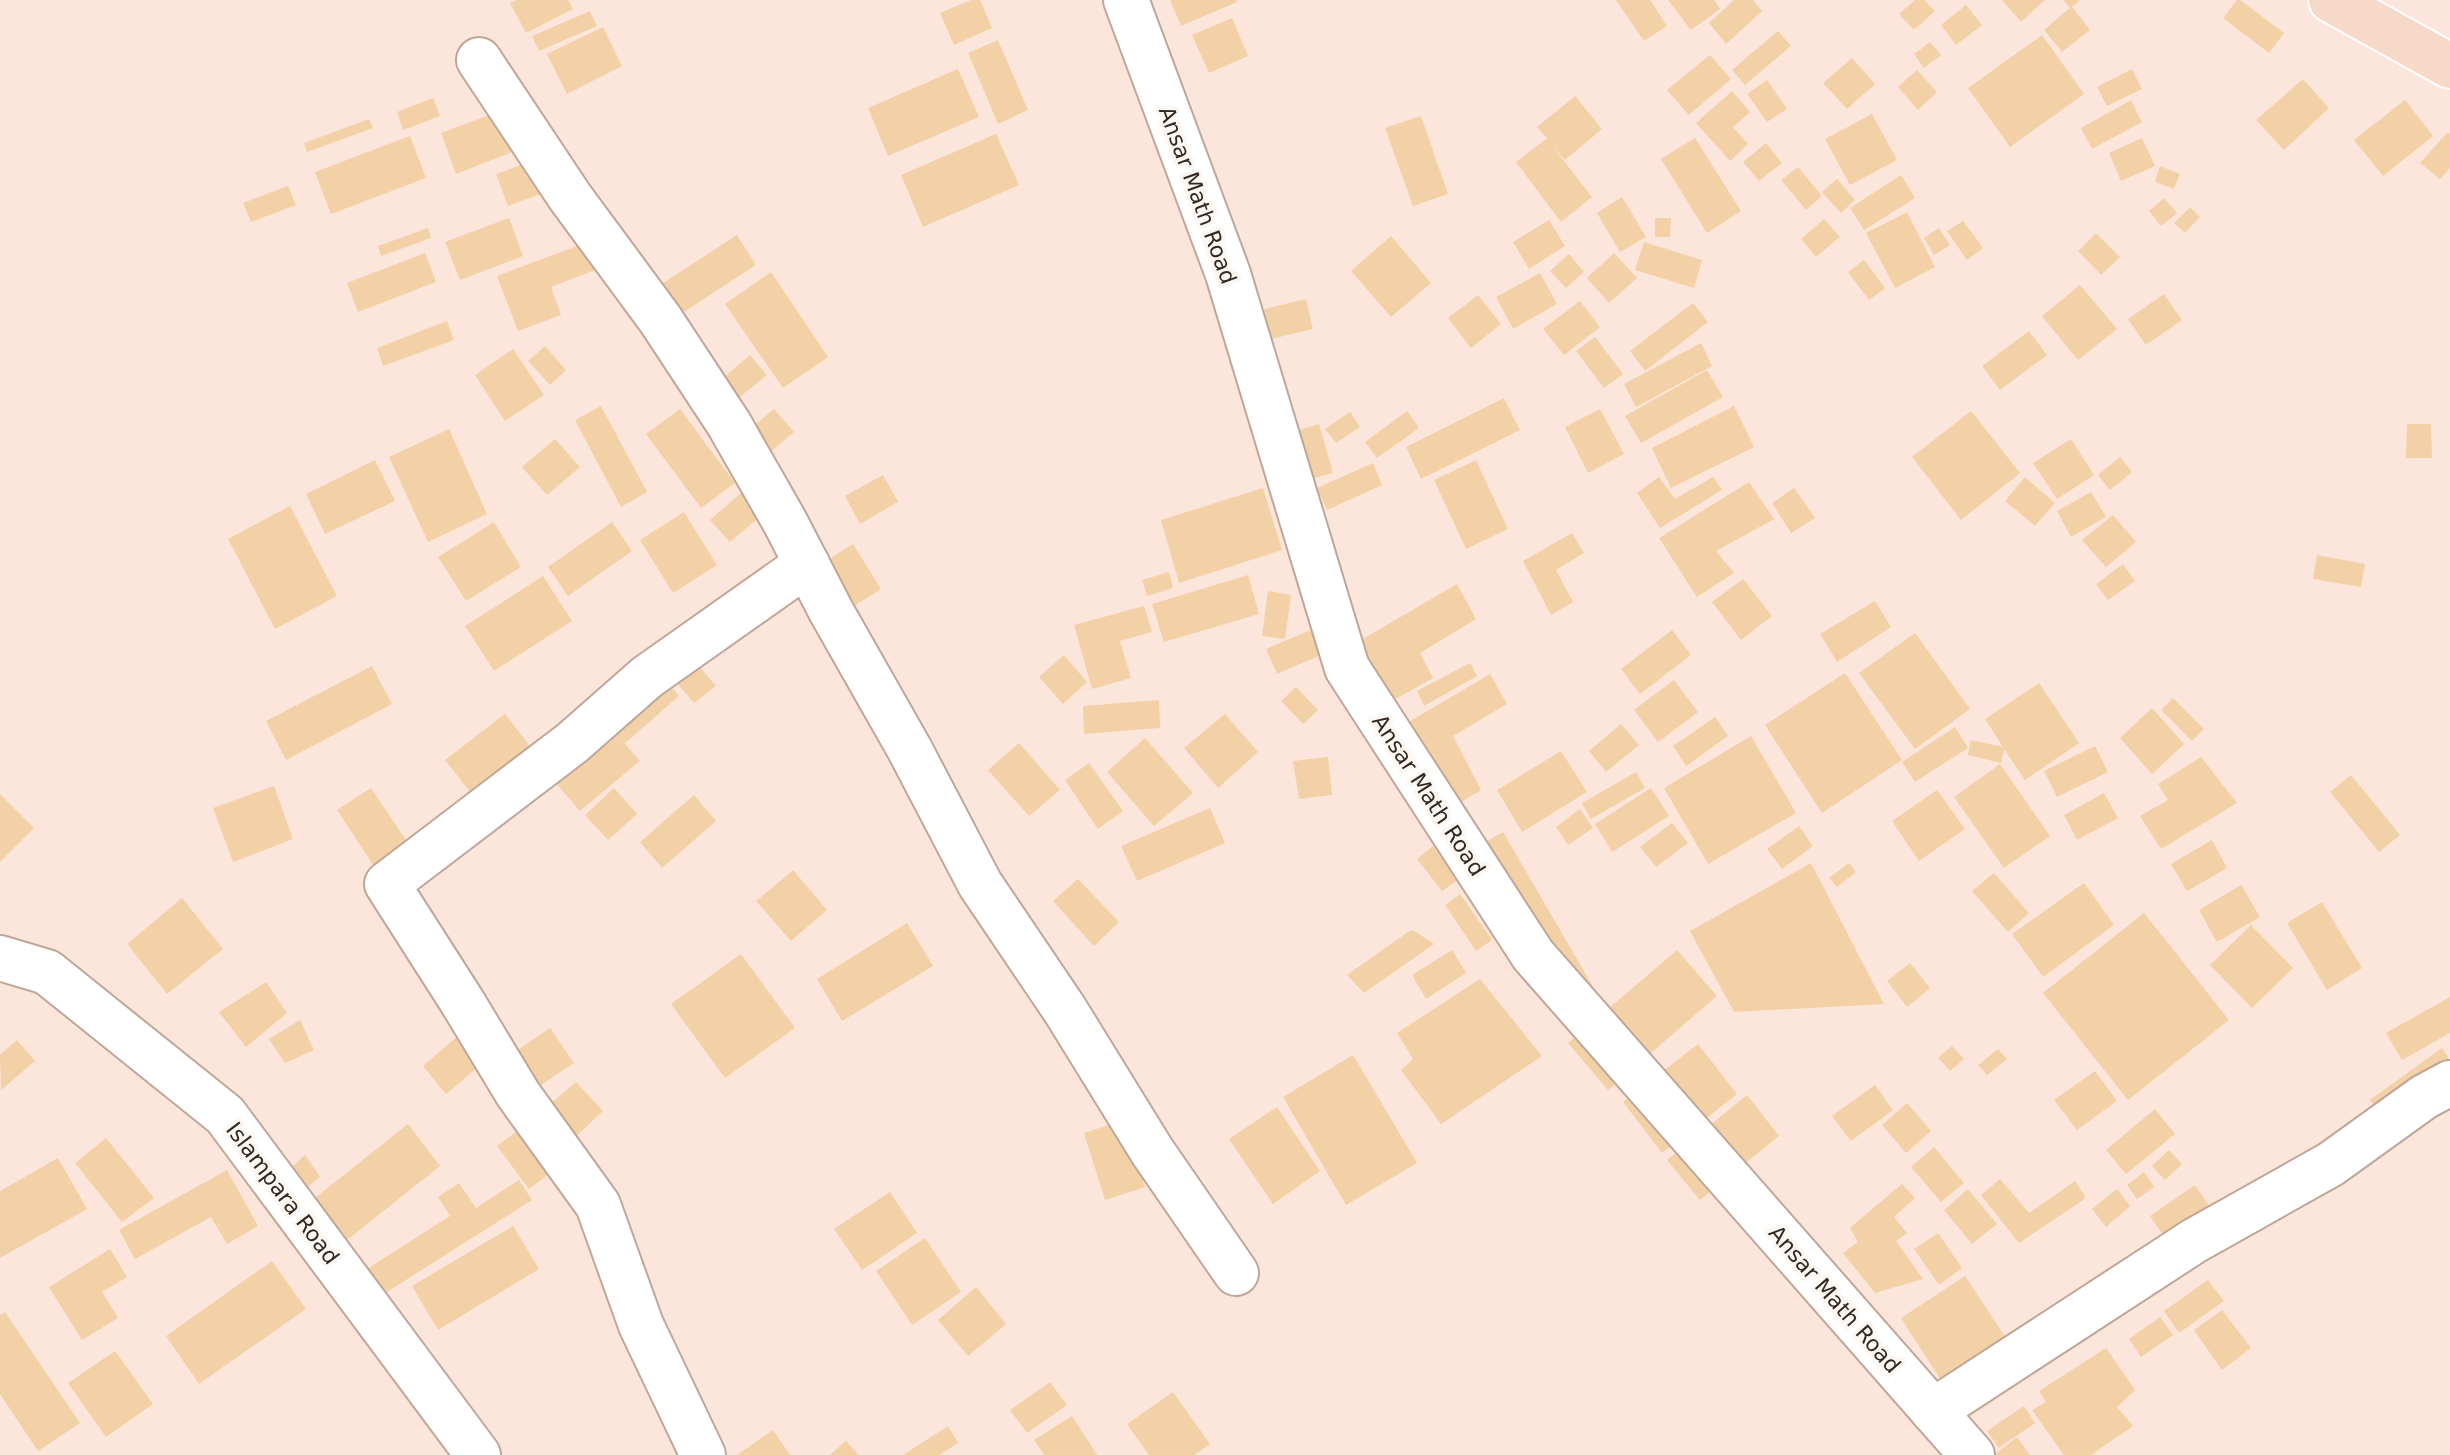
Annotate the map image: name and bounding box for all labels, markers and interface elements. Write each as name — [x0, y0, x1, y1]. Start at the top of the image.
street label: Ansar Math Road — [1154, 103, 1241, 287]
street label: Ansar Math Road — [1367, 710, 1490, 881]
street label: Islampara Road — [221, 1117, 344, 1269]
street label: Ansar Math Road — [1764, 1220, 1905, 1378]

